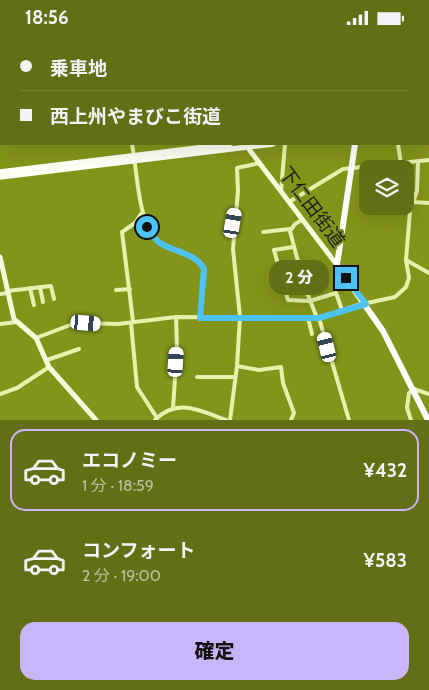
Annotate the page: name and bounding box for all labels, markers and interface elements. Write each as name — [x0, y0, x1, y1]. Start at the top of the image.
text: 18:56 — [25, 6, 69, 29]
text: 乗車地 — [50, 57, 107, 80]
text: 西上州やまびこ街道 — [50, 105, 221, 128]
map controls — [359, 160, 414, 215]
button: layers — [359, 160, 414, 215]
street label: 下仁田街道 — [274, 162, 350, 252]
car — [223, 207, 242, 239]
route start — [136, 216, 158, 238]
callout: 2 分 — [268, 261, 328, 295]
route end — [335, 267, 357, 289]
text: 2 分 — [285, 268, 313, 287]
car — [70, 314, 101, 332]
car — [316, 331, 337, 363]
car — [167, 347, 184, 377]
icon: car — [22, 448, 67, 493]
text: エコノミー — [82, 449, 177, 472]
text: ¥432 — [363, 459, 407, 482]
text: 1 分 · 18:59 — [82, 476, 154, 495]
icon: car — [22, 538, 67, 583]
text: コンフォート — [82, 539, 195, 562]
text: ¥583 — [364, 549, 407, 572]
text: 2 分 · 19:00 — [82, 566, 161, 585]
button: 確定 — [20, 622, 409, 680]

